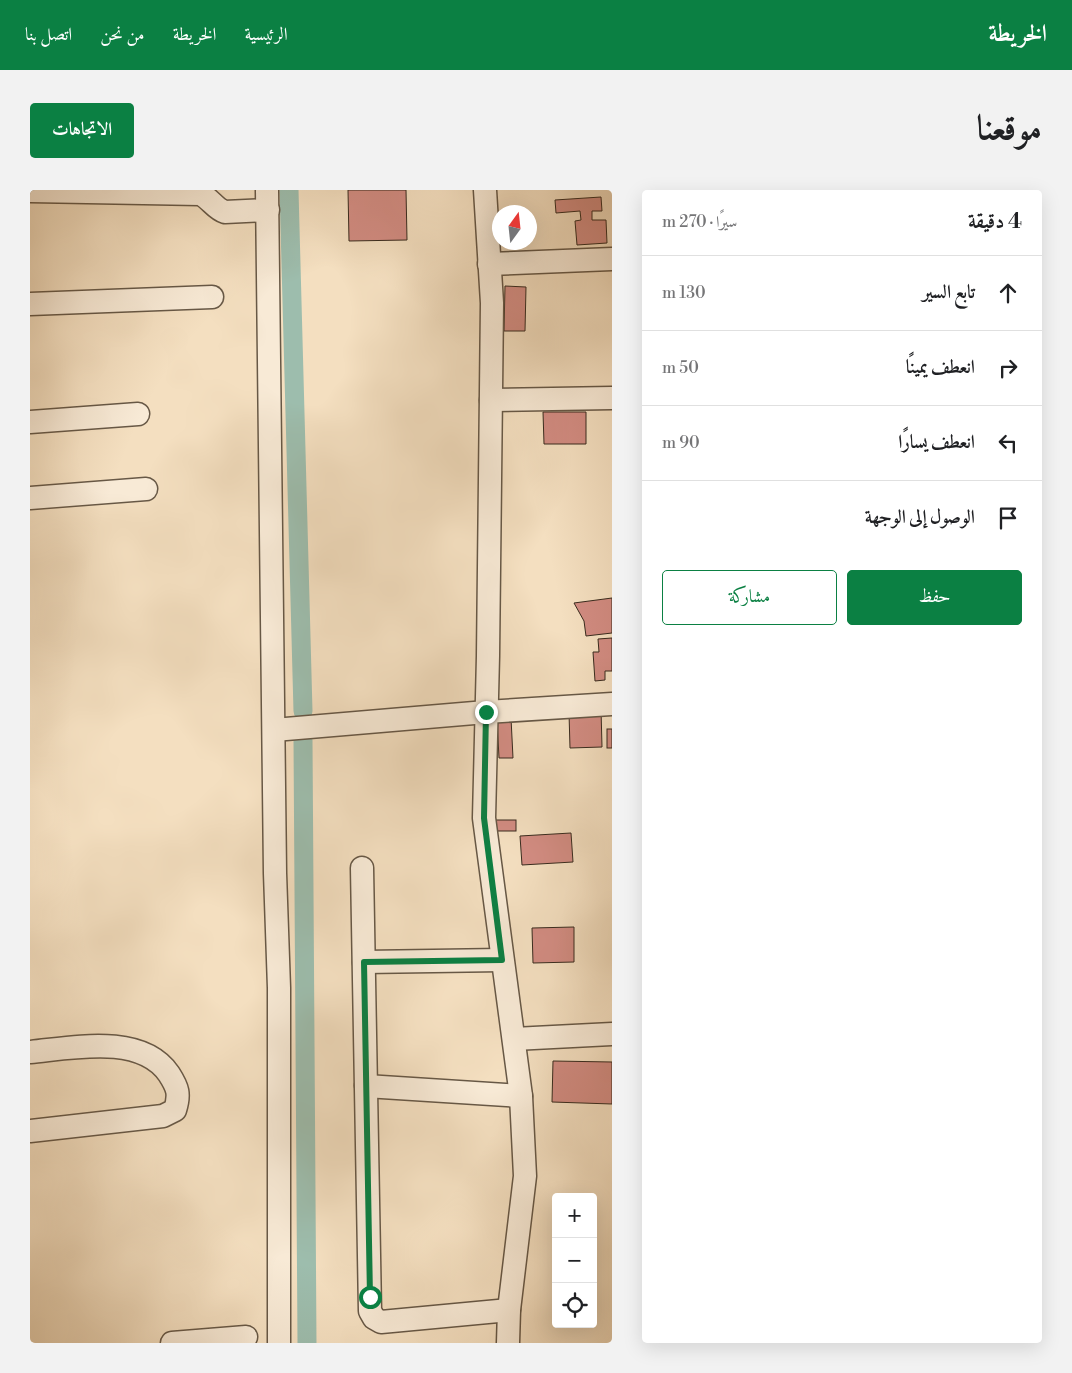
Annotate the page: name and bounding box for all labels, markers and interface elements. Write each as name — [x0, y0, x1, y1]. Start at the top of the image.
text: الخريطة — [989, 19, 1047, 49]
text: اتصل بنا — [25, 23, 72, 46]
text: من نحن — [100, 23, 145, 46]
text: الخريطة — [173, 23, 216, 46]
text: الرئيسية — [244, 23, 288, 46]
button: الاتجاهات — [30, 103, 134, 158]
text: موقعنا — [977, 107, 1042, 150]
north arrow — [492, 205, 537, 250]
text: 4 دقيقة — [968, 209, 1022, 235]
text: سيرًا · 270 m — [662, 212, 737, 232]
icon: ahead — [994, 279, 1022, 307]
text: تابع السير — [922, 280, 975, 304]
text: 130 m — [662, 283, 706, 303]
icon: right — [994, 354, 1022, 382]
text: انعطف يمينًا — [906, 355, 975, 379]
text: 50 m — [662, 358, 699, 378]
icon: left — [994, 429, 1022, 457]
text: انعطف يسارًا — [898, 430, 975, 454]
text: 90 m — [662, 433, 700, 453]
icon: arrive — [994, 504, 1022, 532]
text: الوصول إلى الوجهة — [865, 505, 975, 529]
button: مشاركة — [662, 570, 837, 625]
button: حفظ — [847, 570, 1022, 625]
route end — [475, 701, 498, 724]
map controls — [552, 1193, 597, 1328]
button: + — [552, 1193, 597, 1238]
button: − — [552, 1238, 597, 1283]
button: locate — [552, 1283, 597, 1328]
route start — [359, 1286, 382, 1309]

